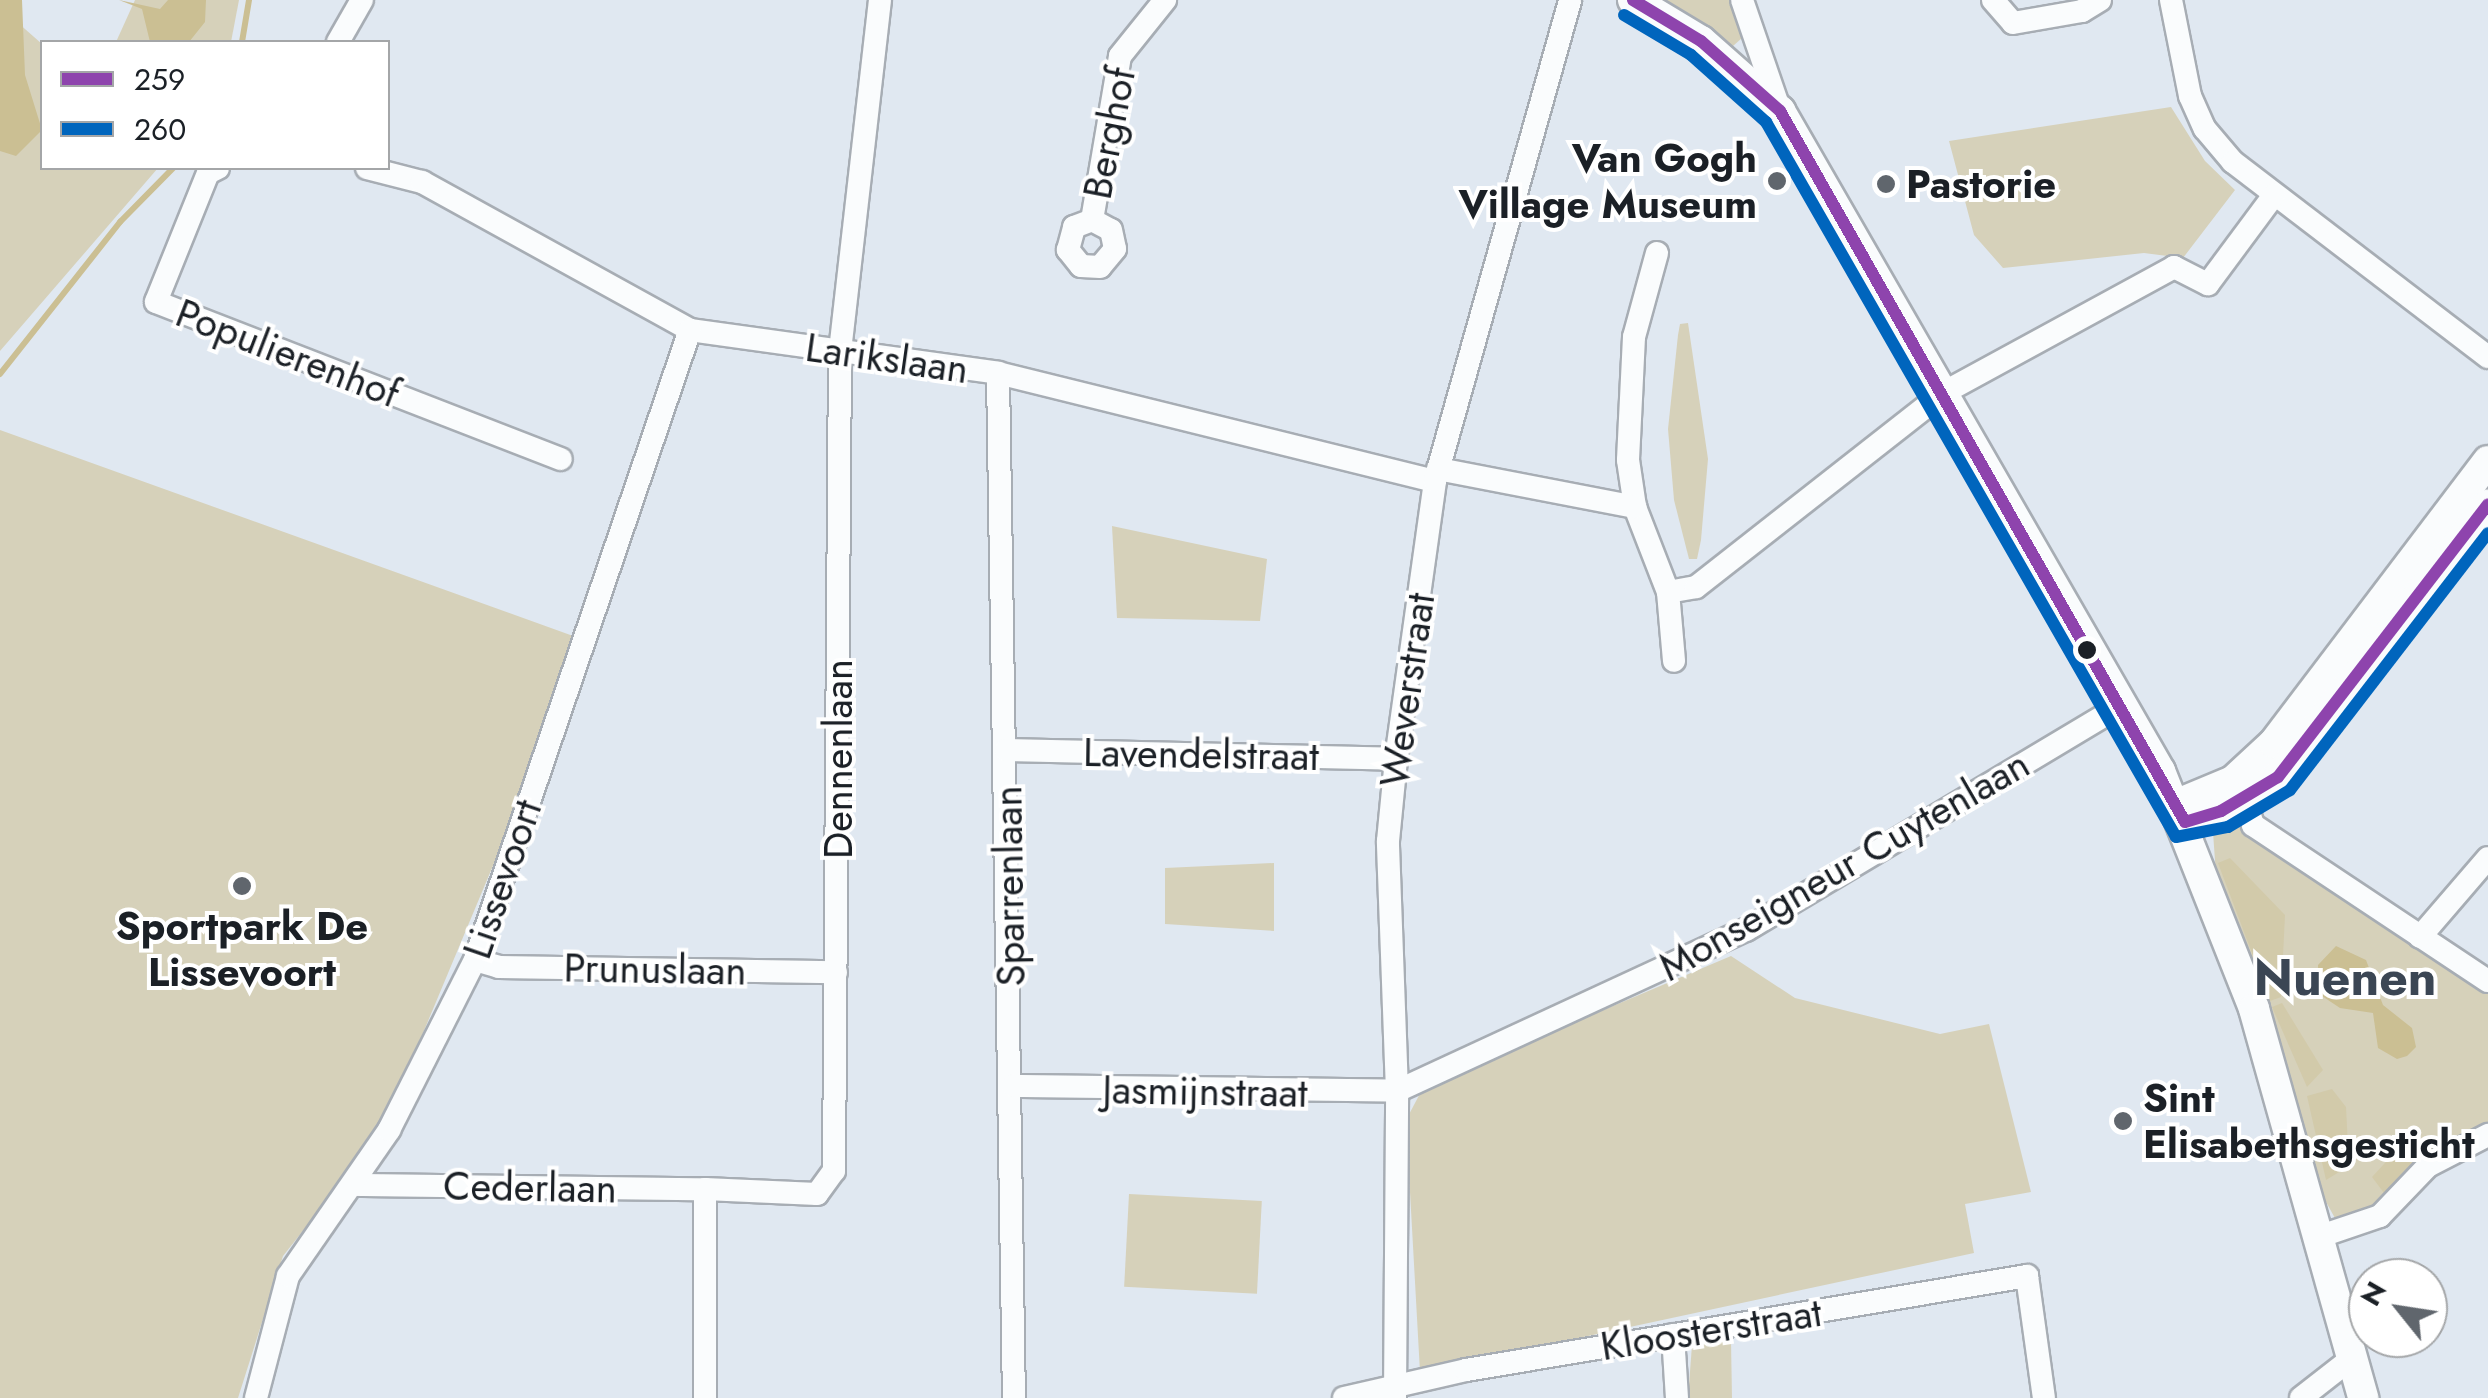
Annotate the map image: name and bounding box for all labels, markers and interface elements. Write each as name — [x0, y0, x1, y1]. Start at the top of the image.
legend — [40, 40, 390, 170]
text: 259 — [134, 58, 185, 101]
street label: Berghof — [1073, 63, 1145, 203]
text: 260 — [134, 108, 186, 151]
place label: Van Gogh Village Museum — [1458, 134, 1757, 228]
place label: Pastorie — [1906, 160, 2056, 208]
marker: Van Gogh Village Museum — [1766, 170, 1788, 192]
marker: Pastorie — [1875, 173, 1897, 195]
street label: Populierenhof — [169, 288, 407, 418]
street label: Larikslaan — [803, 323, 971, 393]
street label: Weverstraat — [1370, 590, 1444, 790]
unlabelled marker — [2077, 640, 2097, 660]
street label: Dennenlaan — [814, 659, 862, 859]
street label: Lavendelstraat — [1083, 728, 1319, 780]
street label: Monseigneur Cuytenlaan — [1650, 739, 2038, 991]
street label: Sparrenlaan — [983, 785, 1035, 987]
street label: Lissevoort — [453, 793, 551, 965]
marker: Sportpark De Lissevoort — [231, 875, 253, 897]
place label: Sportpark De Lissevoort — [116, 902, 368, 996]
street label: Prunuslaan — [563, 943, 747, 995]
district label: Nuenen — [2253, 948, 2437, 1008]
street label: Jasmijnstraat — [1102, 1065, 1308, 1117]
place label: Sint Elisabethsgesticht — [2143, 1074, 2475, 1168]
marker: Sint Elisabethsgesticht — [2112, 1110, 2134, 1132]
street label: Cederlaan — [443, 1161, 617, 1213]
north arrow — [2348, 1258, 2448, 1358]
text: N — [2350, 1274, 2397, 1314]
street label: Kloosterstraat — [1597, 1288, 1825, 1370]

